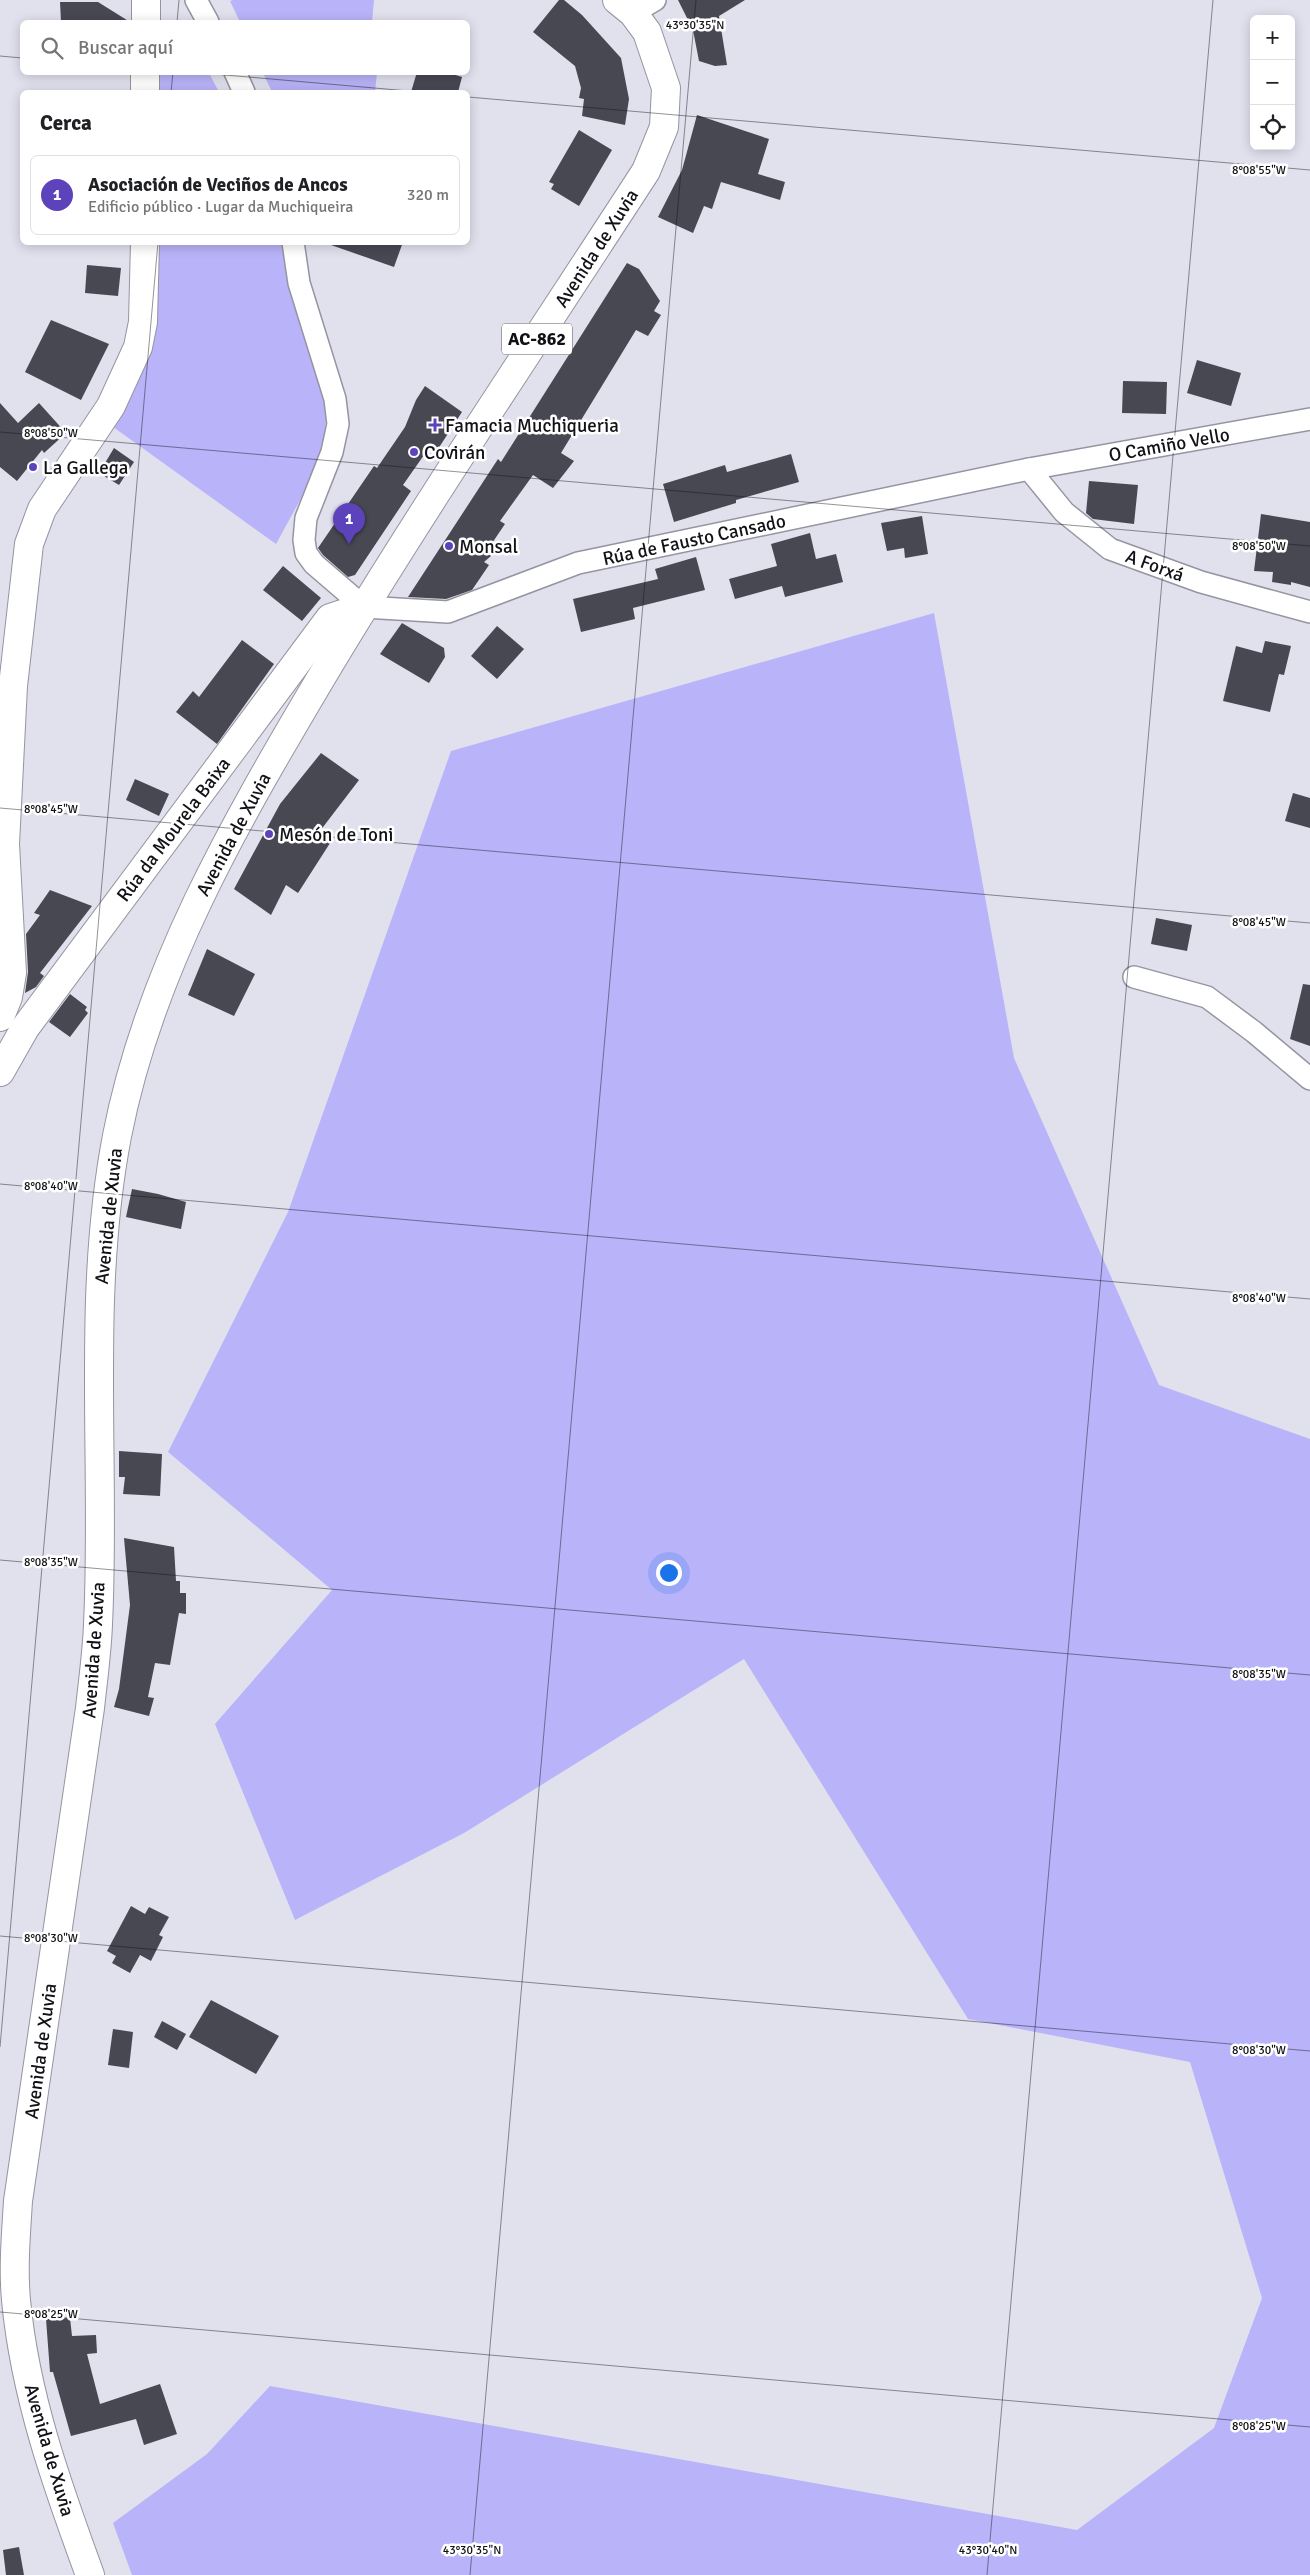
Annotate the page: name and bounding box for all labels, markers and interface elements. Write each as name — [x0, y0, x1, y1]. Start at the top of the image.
map controls — [1250, 15, 1295, 150]
button: + — [1250, 15, 1295, 60]
text: 43°30'35"N — [666, 18, 724, 33]
search box — [20, 20, 470, 75]
icon: search — [38, 34, 66, 62]
text: Buscar aquí — [78, 36, 173, 60]
button: − — [1250, 60, 1295, 105]
button: locate — [1250, 105, 1295, 150]
text: Cerca — [40, 110, 92, 136]
text: 8°08'55"W — [1232, 163, 1286, 178]
text: Asociación de Veciños de Ancos — [88, 173, 348, 197]
text: 1 — [53, 185, 61, 205]
text: 320 m — [407, 185, 449, 205]
street label: Avenida de Xuvia — [550, 185, 644, 312]
text: Edificio público · Lugar da Muchiqueira — [88, 197, 353, 217]
road number: AC-862 — [502, 324, 572, 354]
place label: Famacia Muchiqueria — [445, 414, 619, 438]
marker: Famacia Muchiqueria — [429, 419, 441, 431]
street label: O Camiño Vello — [1107, 423, 1232, 467]
text: 8°08'50"W — [24, 426, 78, 441]
place label: Covirán — [424, 441, 485, 465]
marker: Covirán — [408, 446, 420, 458]
place label: La Gallega — [43, 456, 128, 480]
marker: La Gallega — [27, 461, 39, 473]
pin: 1 — [333, 503, 365, 544]
street label: Rúa de Fausto Cansado — [601, 509, 788, 571]
place label: Monsal — [459, 535, 518, 559]
text: 8°08'50"W — [1232, 539, 1286, 554]
marker: Monsal — [443, 540, 455, 552]
street label: A Forxá — [1122, 544, 1187, 588]
street label: Rúa da Mourela Baixa — [112, 753, 236, 907]
street label: Avenida de Xuvia — [191, 768, 277, 900]
text: 8°08'45"W — [24, 802, 78, 817]
place label: Mesón de Toni — [279, 823, 394, 847]
marker: Mesón de Toni — [263, 828, 275, 840]
text: 8°08'45"W — [1232, 915, 1286, 930]
street label: Avenida de Xuvia — [90, 1147, 128, 1285]
text: 8°08'40"W — [24, 1179, 78, 1194]
text: 8°08'40"W — [1232, 1291, 1286, 1306]
text: 8°08'35"W — [24, 1555, 78, 1570]
your location — [656, 1560, 682, 1586]
street label: Avenida de Xuvia — [77, 1581, 111, 1719]
text: 8°08'35"W — [1232, 1667, 1286, 1682]
text: 8°08'30"W — [24, 1931, 78, 1946]
street label: Avenida de Xuvia — [20, 1982, 62, 2120]
text: 8°08'30"W — [1232, 2043, 1286, 2058]
text: 8°08'25"W — [24, 2307, 78, 2322]
street label: Avenida de Xuvia — [19, 2381, 79, 2519]
text: 8°08'25"W — [1232, 2419, 1286, 2434]
text: 43°30'35"N — [443, 2543, 501, 2558]
text: 43°30'40"N — [959, 2543, 1017, 2558]

